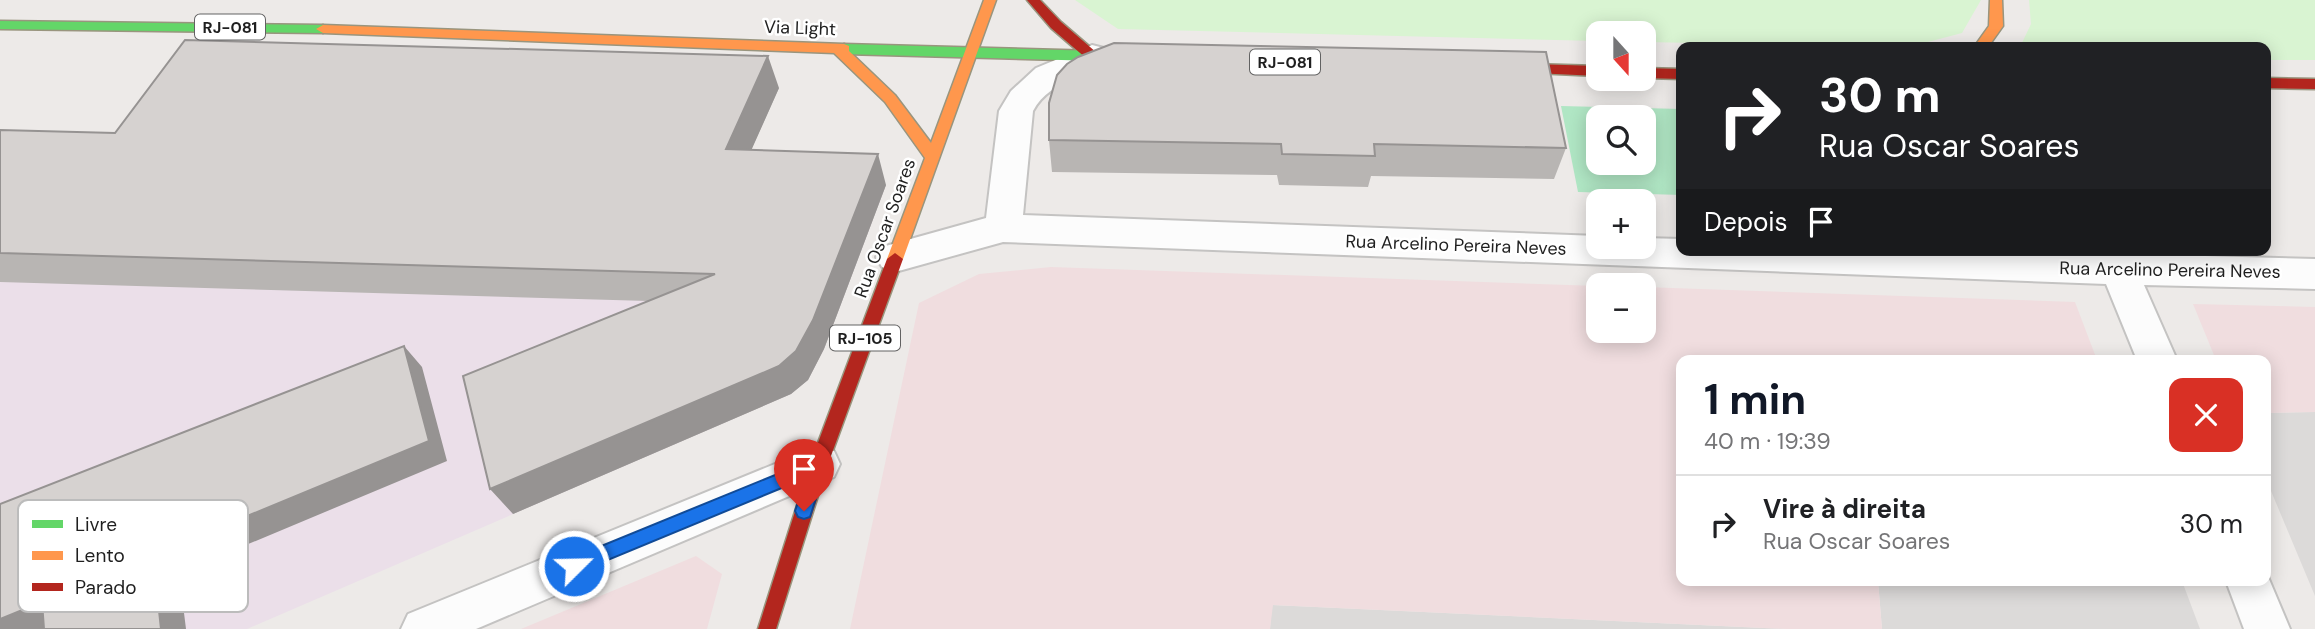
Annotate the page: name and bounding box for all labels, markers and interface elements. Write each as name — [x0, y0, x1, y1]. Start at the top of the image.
road number: RJ-081 — [195, 15, 265, 40]
street label: Via Light — [764, 15, 836, 41]
north arrow — [1586, 21, 1656, 91]
map controls — [1586, 21, 1656, 343]
road number: RJ-081 — [1250, 50, 1320, 74]
text: 30 m — [1819, 63, 1941, 127]
icon: right — [1704, 70, 1795, 161]
button: search — [1586, 105, 1656, 175]
text: Rua Oscar Soares — [1819, 125, 2080, 167]
street label: Rua Oscar Soares — [849, 155, 921, 301]
button: + — [1586, 189, 1656, 259]
icon: arrive — [1802, 203, 1840, 241]
text: Depois — [1704, 205, 1788, 239]
street label: Rua Arcelino Pereira Neves — [1345, 229, 1567, 261]
street label: Rua Arcelino Pereira Neves — [2059, 256, 2281, 284]
button: − — [1586, 273, 1656, 343]
road number: RJ-105 — [830, 326, 900, 350]
text: 1 min — [1704, 372, 1806, 427]
button: close — [2169, 378, 2243, 452]
text: 40 m · 19:39 — [1704, 426, 1831, 456]
pin — [774, 439, 834, 511]
icon: arrive — [785, 450, 823, 488]
text: Vire à direita — [1763, 492, 1926, 526]
legend — [18, 500, 248, 612]
icon: right — [1704, 505, 1742, 543]
text: 30 m — [2180, 507, 2243, 541]
text: Livre — [75, 512, 117, 537]
text: Rua Oscar Soares — [1763, 526, 1950, 556]
position arrow — [537, 529, 611, 603]
text: Lento — [75, 543, 125, 568]
text: Parado — [75, 575, 136, 600]

